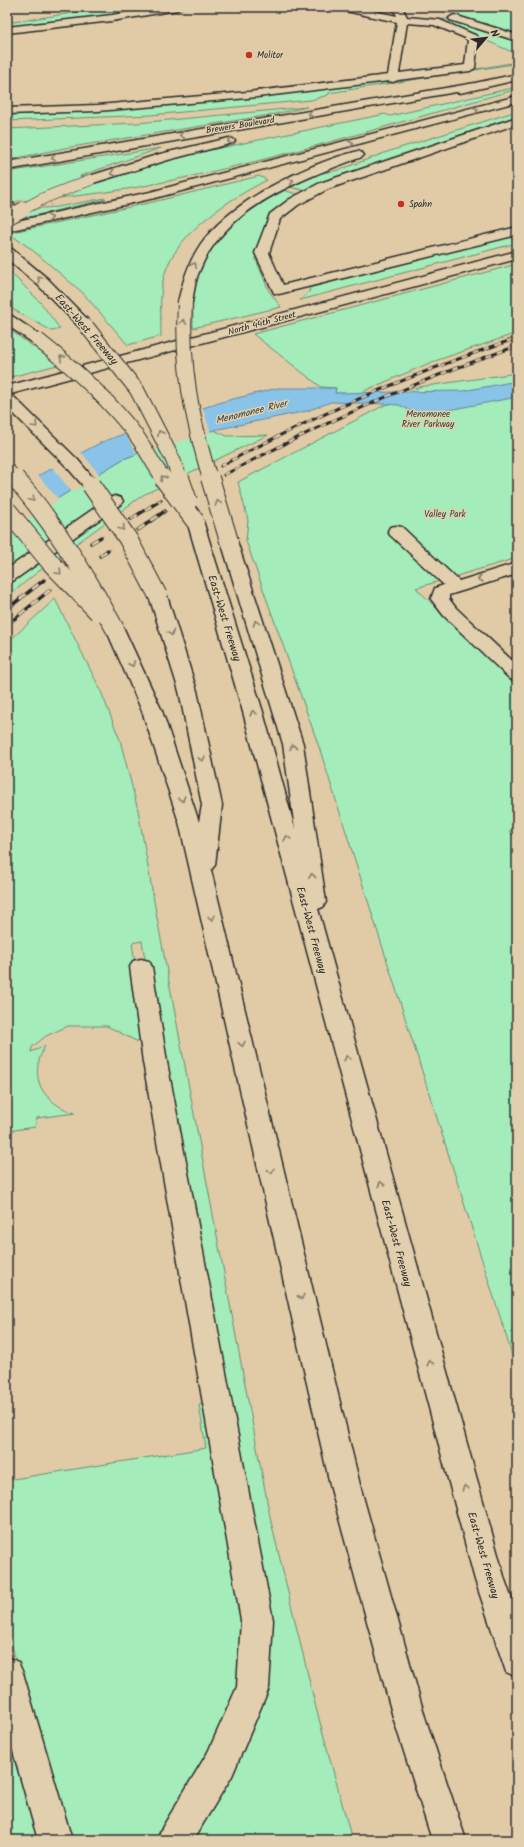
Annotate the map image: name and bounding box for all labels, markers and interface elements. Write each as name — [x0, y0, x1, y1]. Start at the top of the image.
north arrow — [466, 18, 506, 58]
text: N — [484, 26, 504, 41]
place label: Molitor — [257, 48, 284, 63]
marker: Molitor — [244, 50, 254, 60]
one-way arrow — [472, 106, 479, 115]
one-way arrow — [308, 109, 314, 117]
street label: Brewers Boulevard — [205, 113, 276, 138]
one-way arrow — [179, 130, 186, 139]
one-way arrow — [227, 136, 234, 144]
one-way arrow — [348, 140, 354, 148]
one-way arrow — [51, 153, 58, 161]
one-way arrow — [110, 168, 117, 176]
one-way arrow — [286, 178, 294, 186]
place label: Spahn — [409, 197, 432, 212]
marker: Spahn — [396, 199, 406, 209]
one-way arrow — [47, 214, 53, 222]
one-way arrow — [189, 262, 197, 269]
one-way arrow — [38, 277, 45, 284]
street label: East-West Freeway — [50, 290, 123, 370]
street label: North 44th Street — [227, 307, 298, 340]
one-way arrow — [178, 319, 187, 325]
one-way arrow — [60, 356, 67, 363]
water label: Menomonee River — [214, 395, 291, 429]
park label: Menomonee River Parkway — [402, 407, 455, 432]
one-way arrow — [30, 420, 38, 428]
one-way arrow — [157, 429, 165, 437]
one-way arrow — [161, 476, 168, 483]
one-way arrow — [28, 495, 35, 502]
one-way arrow — [214, 500, 223, 507]
park label: Valley Park — [424, 507, 467, 522]
one-way arrow — [117, 524, 125, 531]
one-way arrow — [55, 567, 62, 575]
street label: East-West Freeway — [202, 573, 246, 665]
one-way arrow — [476, 574, 483, 583]
one-way arrow — [252, 620, 261, 627]
one-way arrow — [166, 629, 174, 636]
one-way arrow — [127, 660, 135, 667]
one-way arrow — [249, 709, 257, 716]
one-way arrow — [289, 744, 298, 751]
one-way arrow — [197, 756, 206, 762]
one-way arrow — [177, 795, 185, 802]
one-way arrow — [283, 835, 292, 842]
one-way arrow — [308, 873, 317, 879]
street label: East-West Freeway — [291, 885, 332, 977]
one-way arrow — [207, 915, 215, 921]
one-way arrow — [237, 1041, 245, 1047]
one-way arrow — [343, 1055, 352, 1062]
one-way arrow — [267, 1168, 275, 1174]
one-way arrow — [377, 1180, 386, 1187]
street label: East-West Freeway — [376, 1198, 417, 1290]
one-way arrow — [296, 1294, 305, 1301]
one-way arrow — [426, 1360, 435, 1367]
one-way arrow — [461, 1485, 469, 1492]
street label: East-West Freeway — [462, 1510, 504, 1602]

